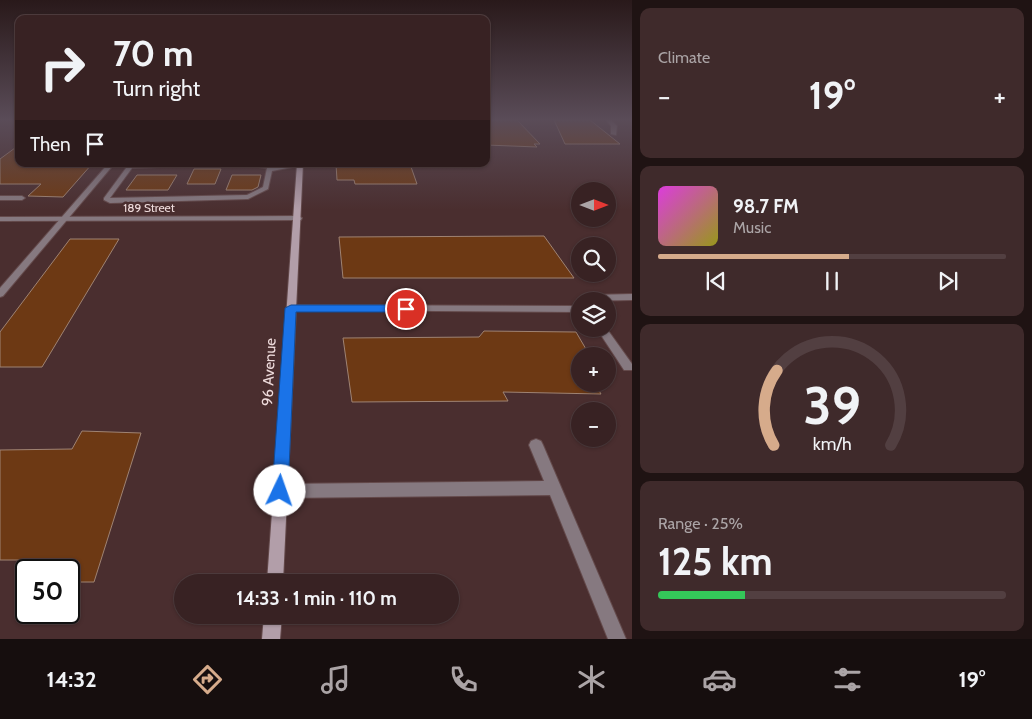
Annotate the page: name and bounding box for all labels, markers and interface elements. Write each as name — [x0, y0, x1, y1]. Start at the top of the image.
text: 70 m — [113, 32, 194, 75]
icon: right — [30, 35, 95, 100]
text: Climate — [658, 48, 710, 67]
text: 19° — [809, 72, 855, 119]
text: Turn right — [113, 75, 200, 102]
text: − — [658, 79, 670, 113]
text: + — [994, 79, 1006, 113]
icon: arrive — [81, 130, 109, 158]
text: Then — [30, 133, 71, 156]
north arrow — [571, 182, 616, 228]
map controls — [571, 182, 616, 447]
text: 98.7 FM — [733, 195, 799, 218]
street label: 189 Street — [123, 200, 175, 215]
text: Music — [733, 218, 771, 237]
button: search — [571, 237, 616, 282]
icon: previous — [702, 267, 730, 295]
icon: pause — [818, 267, 846, 295]
icon: next — [934, 267, 962, 295]
pin — [385, 288, 427, 330]
button: layers — [571, 292, 616, 337]
icon: arrive — [392, 295, 420, 323]
street label: 96 Avenue — [258, 337, 280, 406]
button: + — [571, 347, 616, 392]
text: 39 — [803, 374, 861, 437]
button: − — [571, 402, 616, 447]
text: km/h — [812, 433, 852, 454]
position arrow — [253, 464, 305, 516]
text: Range · 25% — [658, 514, 743, 533]
text: 125 km — [658, 538, 773, 585]
speed limit sign: 50 — [15, 559, 80, 624]
text: 14:33 · 1 min · 110 m — [236, 587, 397, 610]
icon: directions — [190, 662, 225, 697]
icon: music — [318, 662, 353, 697]
icon: phone — [446, 662, 481, 697]
icon: climate — [574, 662, 609, 697]
icon: car — [702, 662, 737, 697]
icon: filters — [830, 662, 865, 697]
text: 14:32 — [47, 666, 97, 693]
text: 19° — [958, 666, 985, 693]

